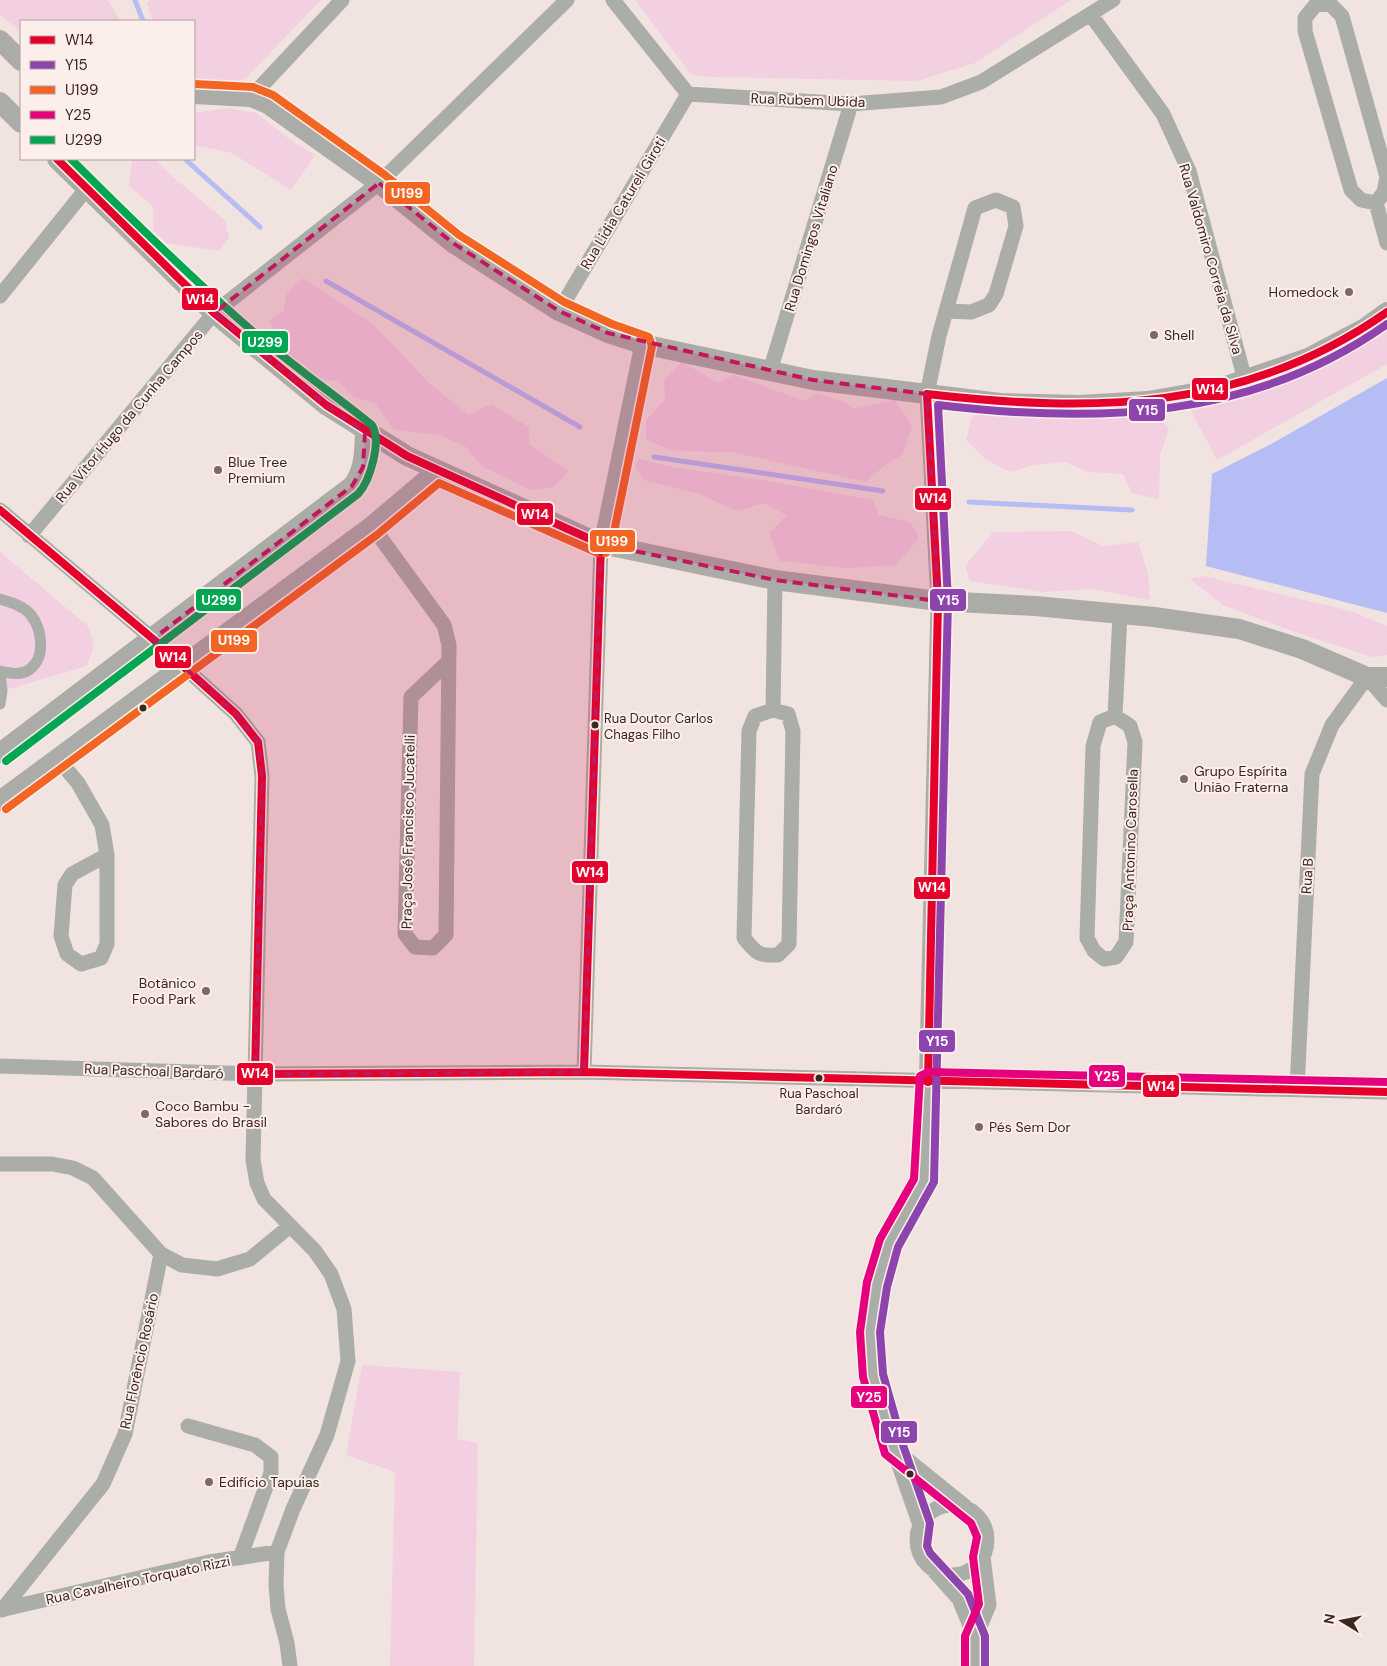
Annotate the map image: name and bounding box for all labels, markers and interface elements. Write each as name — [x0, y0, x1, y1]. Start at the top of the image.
legend — [20, 20, 195, 160]
text: W14 — [65, 30, 93, 50]
text: Y15 — [65, 55, 88, 75]
text: U199 — [65, 80, 98, 100]
street label: Rua Rubem Ubida — [750, 89, 866, 111]
text: Y25 — [65, 105, 91, 125]
text: U299 — [65, 130, 102, 150]
street label: Rua Lidia Catureli Giroti — [576, 133, 670, 273]
street label: Rua Valdomiro Correia da Silva — [1175, 162, 1247, 356]
street label: Rua Domingos Vitaliano — [780, 163, 842, 313]
line badge: U199 — [384, 181, 431, 205]
text: U199 — [391, 184, 423, 202]
place label: Homedock — [1269, 283, 1339, 301]
marker: Homedock — [1343, 286, 1355, 298]
line badge: W14 — [181, 287, 219, 311]
text: W14 — [186, 290, 214, 308]
street label: Rua Vitor Hugo da Cunha Campos — [51, 326, 207, 506]
place label: Shell — [1164, 326, 1194, 344]
marker: Shell — [1148, 329, 1160, 341]
line badge: U299 — [241, 330, 289, 354]
text: U299 — [247, 333, 283, 351]
line badge: W14 — [1191, 377, 1229, 401]
text: W14 — [1196, 380, 1224, 398]
line badge: Y15 — [1128, 398, 1166, 422]
text: Y15 — [1136, 401, 1158, 419]
place label: Blue Tree Premium — [228, 453, 287, 487]
marker: Blue Tree Premium — [212, 464, 224, 476]
line badge: W14 — [914, 487, 952, 511]
text: W14 — [919, 489, 947, 507]
line badge: W14 — [516, 502, 554, 526]
text: W14 — [521, 505, 549, 523]
line badge: U199 — [589, 529, 636, 553]
text: U199 — [596, 532, 628, 550]
line badge: U299 — [195, 588, 242, 612]
line badge: Y15 — [929, 588, 967, 612]
text: U299 — [201, 591, 237, 609]
text: Y15 — [937, 591, 959, 609]
line badge: U199 — [210, 629, 258, 653]
text: U199 — [218, 631, 250, 649]
line badge: W14 — [154, 645, 192, 669]
text: W14 — [159, 648, 187, 666]
unlabelled marker — [138, 703, 148, 713]
place label: Rua Doutor Carlos Chagas Filho — [604, 710, 713, 743]
marker: Rua Doutor Carlos Chagas Filho — [590, 720, 600, 730]
street label: Praça José Francisco Jucatelli — [397, 735, 419, 929]
place label: Grupo Espírita União Fraterna — [1194, 762, 1288, 796]
street label: Praça Antonino Carosella — [1118, 769, 1142, 931]
marker: Grupo Espírita União Fraterna — [1178, 773, 1190, 785]
street label: Rua B — [1297, 857, 1317, 895]
line badge: W14 — [571, 860, 609, 884]
text: W14 — [576, 863, 604, 881]
line badge: W14 — [913, 876, 951, 900]
text: W14 — [918, 878, 946, 896]
place label: Botânico Food Park — [132, 974, 196, 1008]
marker: Botânico Food Park — [200, 985, 212, 997]
line badge: Y15 — [918, 1029, 956, 1053]
text: Y15 — [926, 1032, 948, 1050]
street label: Rua Paschoal Bardaró — [84, 1060, 224, 1082]
line badge: W14 — [236, 1062, 274, 1086]
text: W14 — [241, 1064, 269, 1082]
line badge: Y25 — [1088, 1064, 1126, 1088]
text: Y25 — [1094, 1067, 1120, 1085]
marker: Rua Paschoal Bardaró — [814, 1073, 824, 1083]
line badge: W14 — [1142, 1074, 1180, 1098]
text: W14 — [1147, 1077, 1175, 1095]
place label: Rua Paschoal Bardaró — [779, 1085, 859, 1118]
place label: Coco Bambu - Sabores do Brasil — [155, 1097, 267, 1131]
marker: Coco Bambu - Sabores do Brasil — [139, 1108, 151, 1120]
place label: Pés Sem Dor — [989, 1118, 1071, 1136]
marker: Pés Sem Dor — [973, 1121, 985, 1133]
street label: Rua Florêncio Rosário — [116, 1291, 162, 1431]
line badge: Y25 — [850, 1385, 888, 1409]
text: Y25 — [856, 1388, 882, 1406]
line badge: Y15 — [880, 1420, 918, 1444]
text: Y15 — [888, 1423, 910, 1441]
unlabelled marker — [905, 1469, 915, 1479]
place label: Edifício Tapuias — [219, 1473, 320, 1491]
marker: Edifício Tapuias — [203, 1476, 215, 1488]
street label: Rua Cavalheiro Torquato Rizzi — [44, 1552, 232, 1608]
north arrow — [1317, 1596, 1367, 1646]
text: N — [1319, 1612, 1339, 1625]

